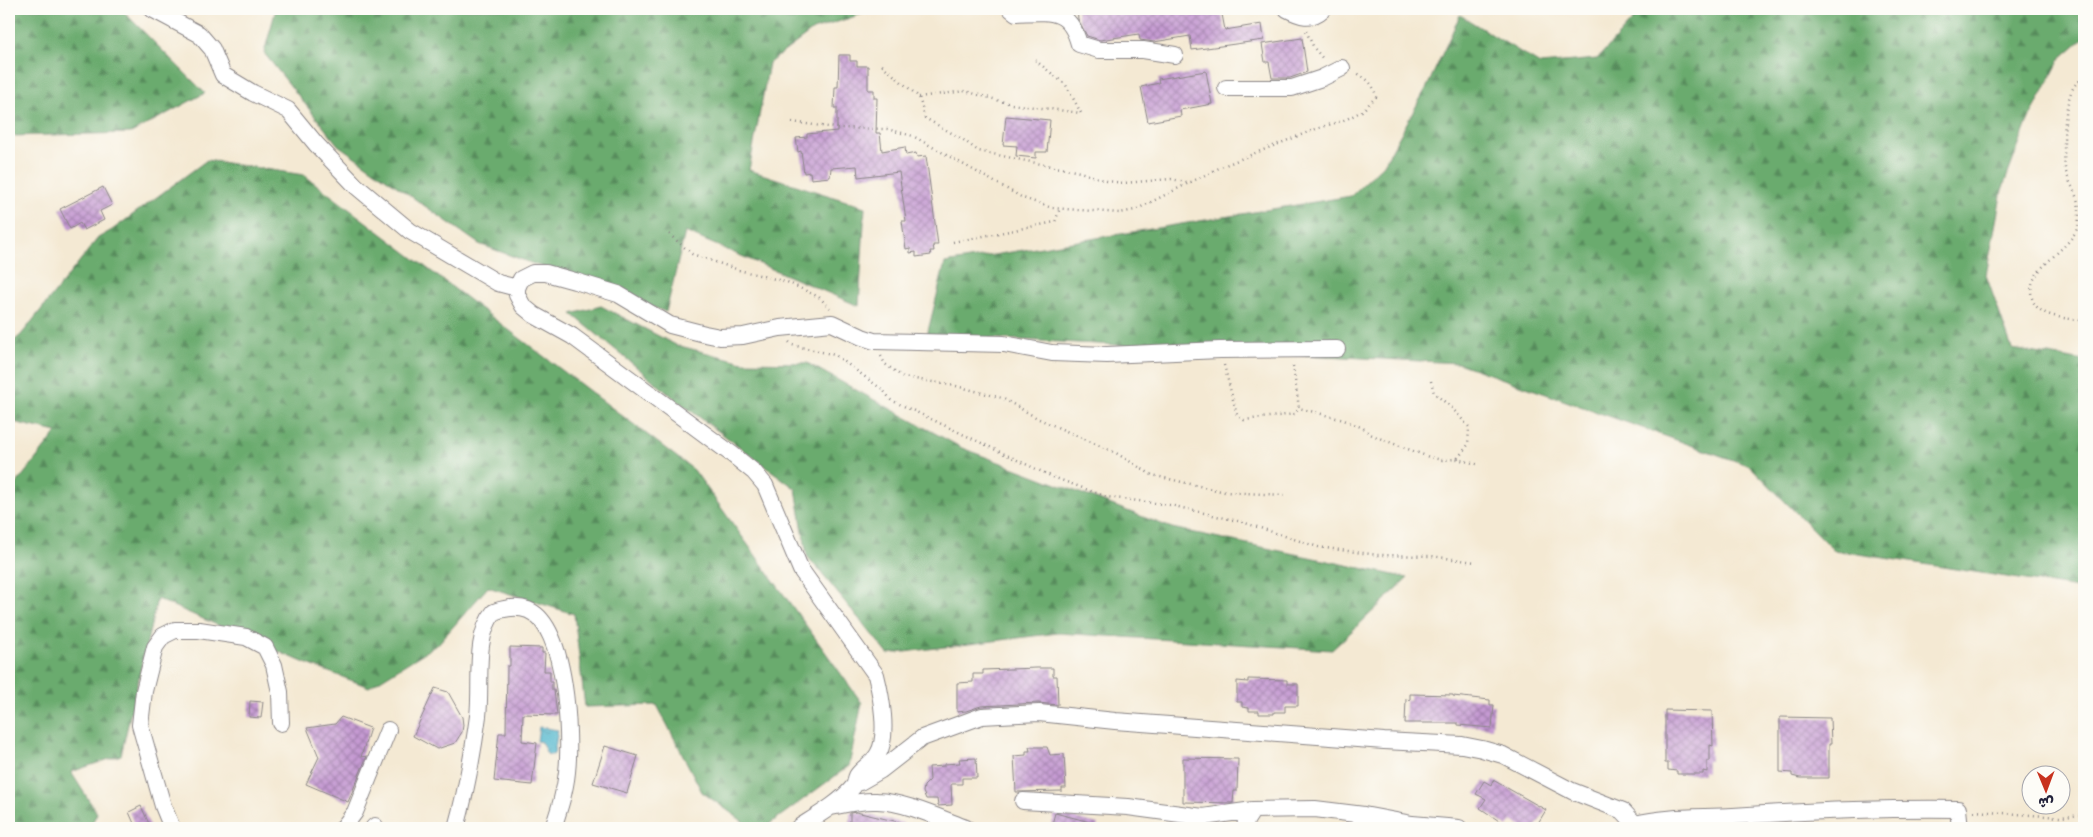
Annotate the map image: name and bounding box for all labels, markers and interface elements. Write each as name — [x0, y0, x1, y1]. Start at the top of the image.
north arrow — [2020, 764, 2070, 814]
text: ش — [2038, 792, 2054, 809]

